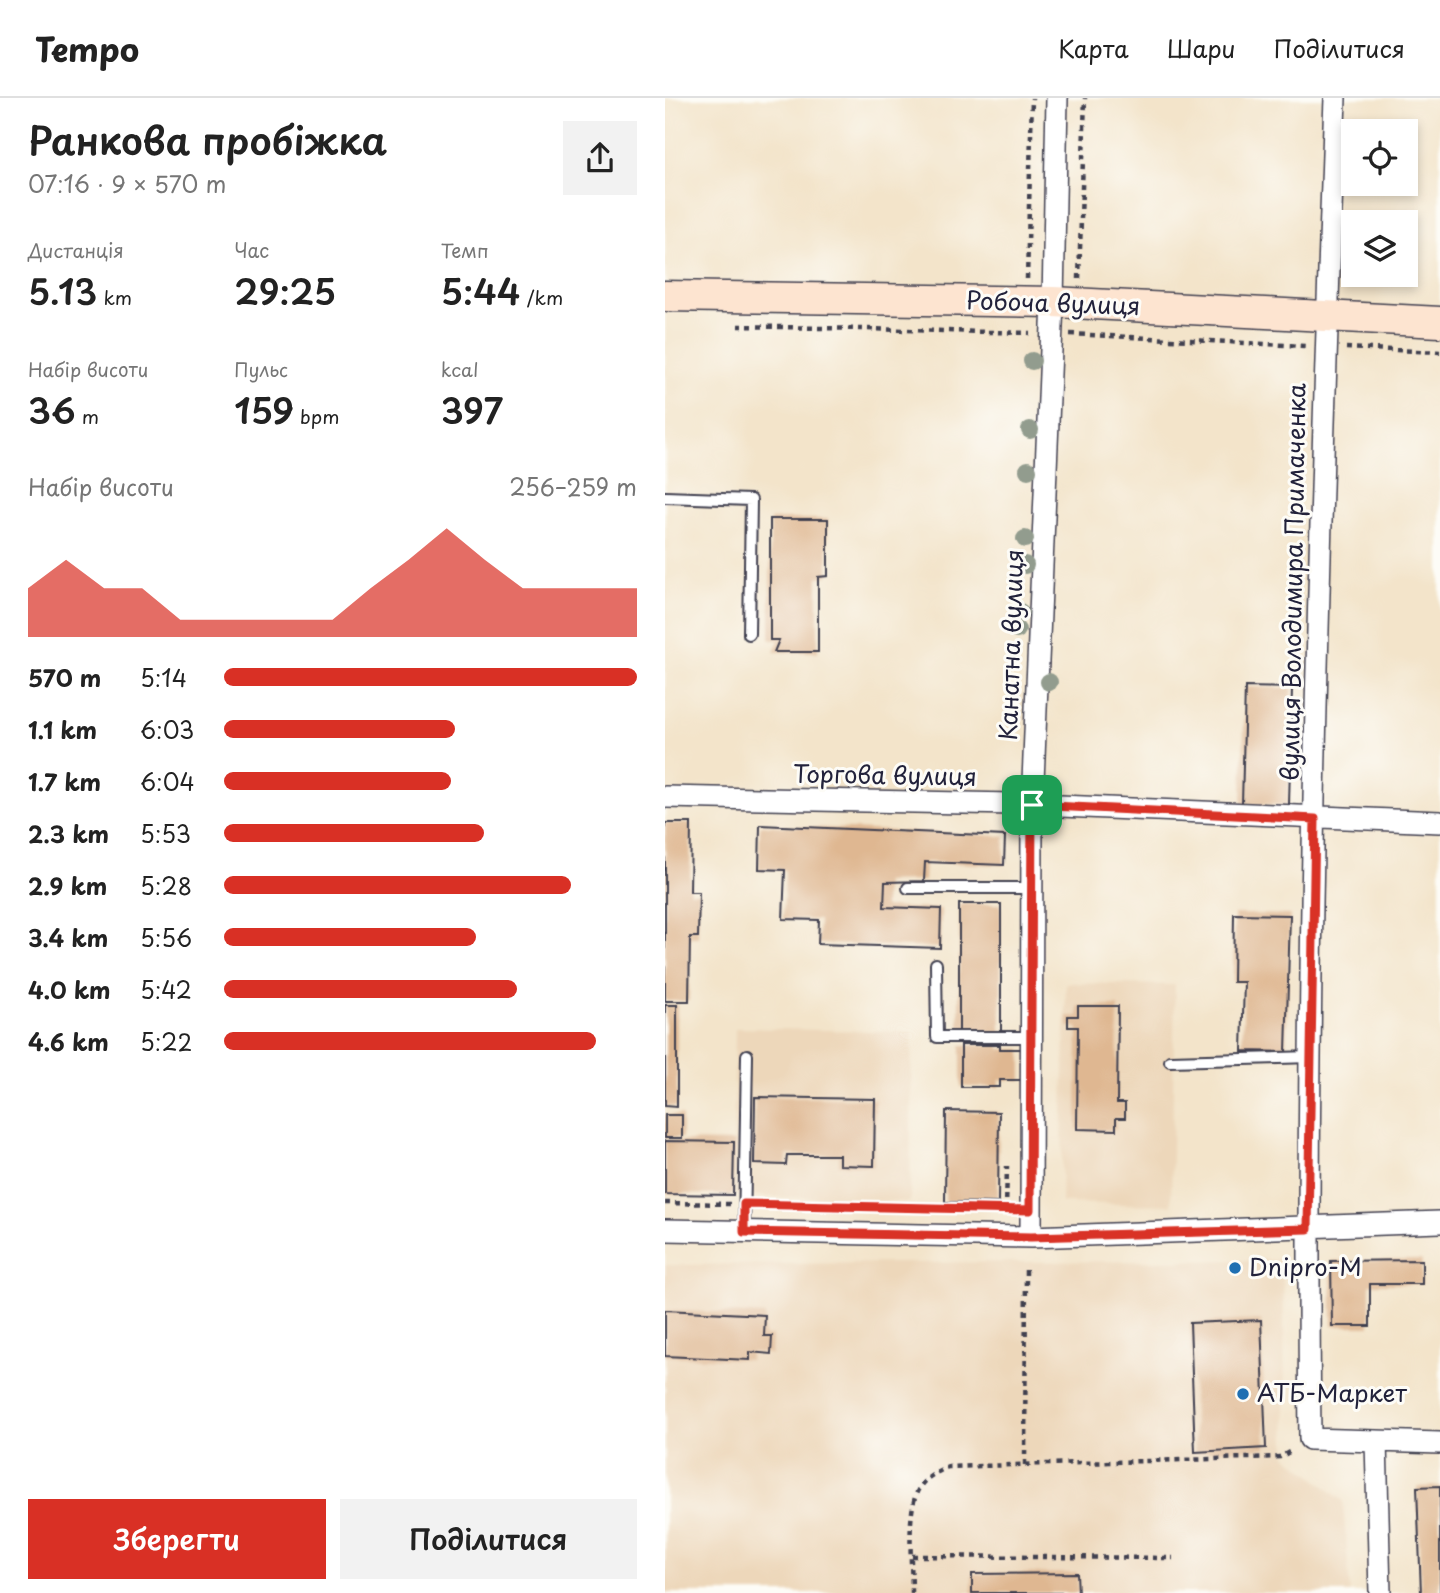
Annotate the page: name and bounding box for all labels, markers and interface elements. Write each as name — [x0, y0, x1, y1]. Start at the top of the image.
text: Tempo — [35, 23, 139, 73]
text: Карта — [1058, 30, 1129, 66]
text: Шари — [1167, 30, 1236, 66]
text: Поділитися — [1274, 30, 1405, 66]
text: Ранкова пробіжка — [28, 111, 387, 168]
map controls — [1341, 119, 1418, 287]
button: locate — [1341, 119, 1418, 196]
button: share — [563, 121, 637, 195]
text: 07:16 · 9 × 570 m — [28, 166, 226, 201]
button: layers — [1341, 210, 1418, 287]
text: Дистанція — [28, 236, 124, 264]
text: Час — [234, 236, 269, 264]
text: Темп — [441, 236, 489, 264]
text: 5.13 — [28, 264, 97, 317]
text: 29:25 — [234, 264, 336, 317]
text: 5:44 — [441, 264, 521, 317]
street label: Робоча вулиця — [965, 281, 1141, 323]
text: km — [97, 283, 132, 311]
text: /km — [521, 283, 563, 311]
text: Набір висоти — [28, 355, 148, 383]
text: Пульс — [234, 355, 288, 383]
text: kcal — [441, 355, 479, 383]
text: 36 — [28, 383, 76, 436]
text: 159 — [234, 383, 294, 436]
text: 397 — [441, 383, 503, 436]
street label: вулиця Володимира Примаченка — [1271, 383, 1313, 781]
text: m — [76, 402, 99, 430]
text: bpm — [294, 402, 340, 430]
text: Набір висоти — [28, 469, 174, 504]
text: 256–259 m — [509, 469, 637, 504]
street label: Канатна вулиця — [989, 549, 1031, 741]
text: 570 m — [28, 660, 101, 695]
text: 5:14 — [140, 660, 187, 695]
text: 1.1 km — [28, 712, 97, 747]
text: 6:03 — [140, 712, 194, 747]
street label: Торгова вулиця — [793, 754, 977, 794]
text: 1.7 km — [28, 764, 101, 799]
text: 6:04 — [140, 764, 195, 799]
pin — [1002, 775, 1062, 835]
icon: arrive — [1013, 786, 1051, 824]
text: 2.3 km — [28, 816, 109, 851]
text: 5:53 — [140, 816, 191, 851]
text: 2.9 km — [28, 868, 107, 903]
text: 5:28 — [140, 868, 192, 903]
text: 3.4 km — [28, 920, 108, 955]
text: 5:56 — [140, 920, 192, 955]
text: 4.0 km — [28, 972, 111, 1007]
text: 5:42 — [140, 972, 192, 1007]
text: 4.6 km — [28, 1024, 109, 1059]
text: 5:22 — [140, 1024, 192, 1059]
place label: Dnipro-M — [1249, 1248, 1362, 1284]
marker: Dnipro-M — [1227, 1260, 1243, 1276]
place label: АТБ-Маркет — [1257, 1374, 1407, 1410]
marker: АТБ-Маркет — [1235, 1386, 1251, 1402]
button: Зберегти — [28, 1499, 326, 1579]
button: Поділитися — [340, 1499, 637, 1579]

